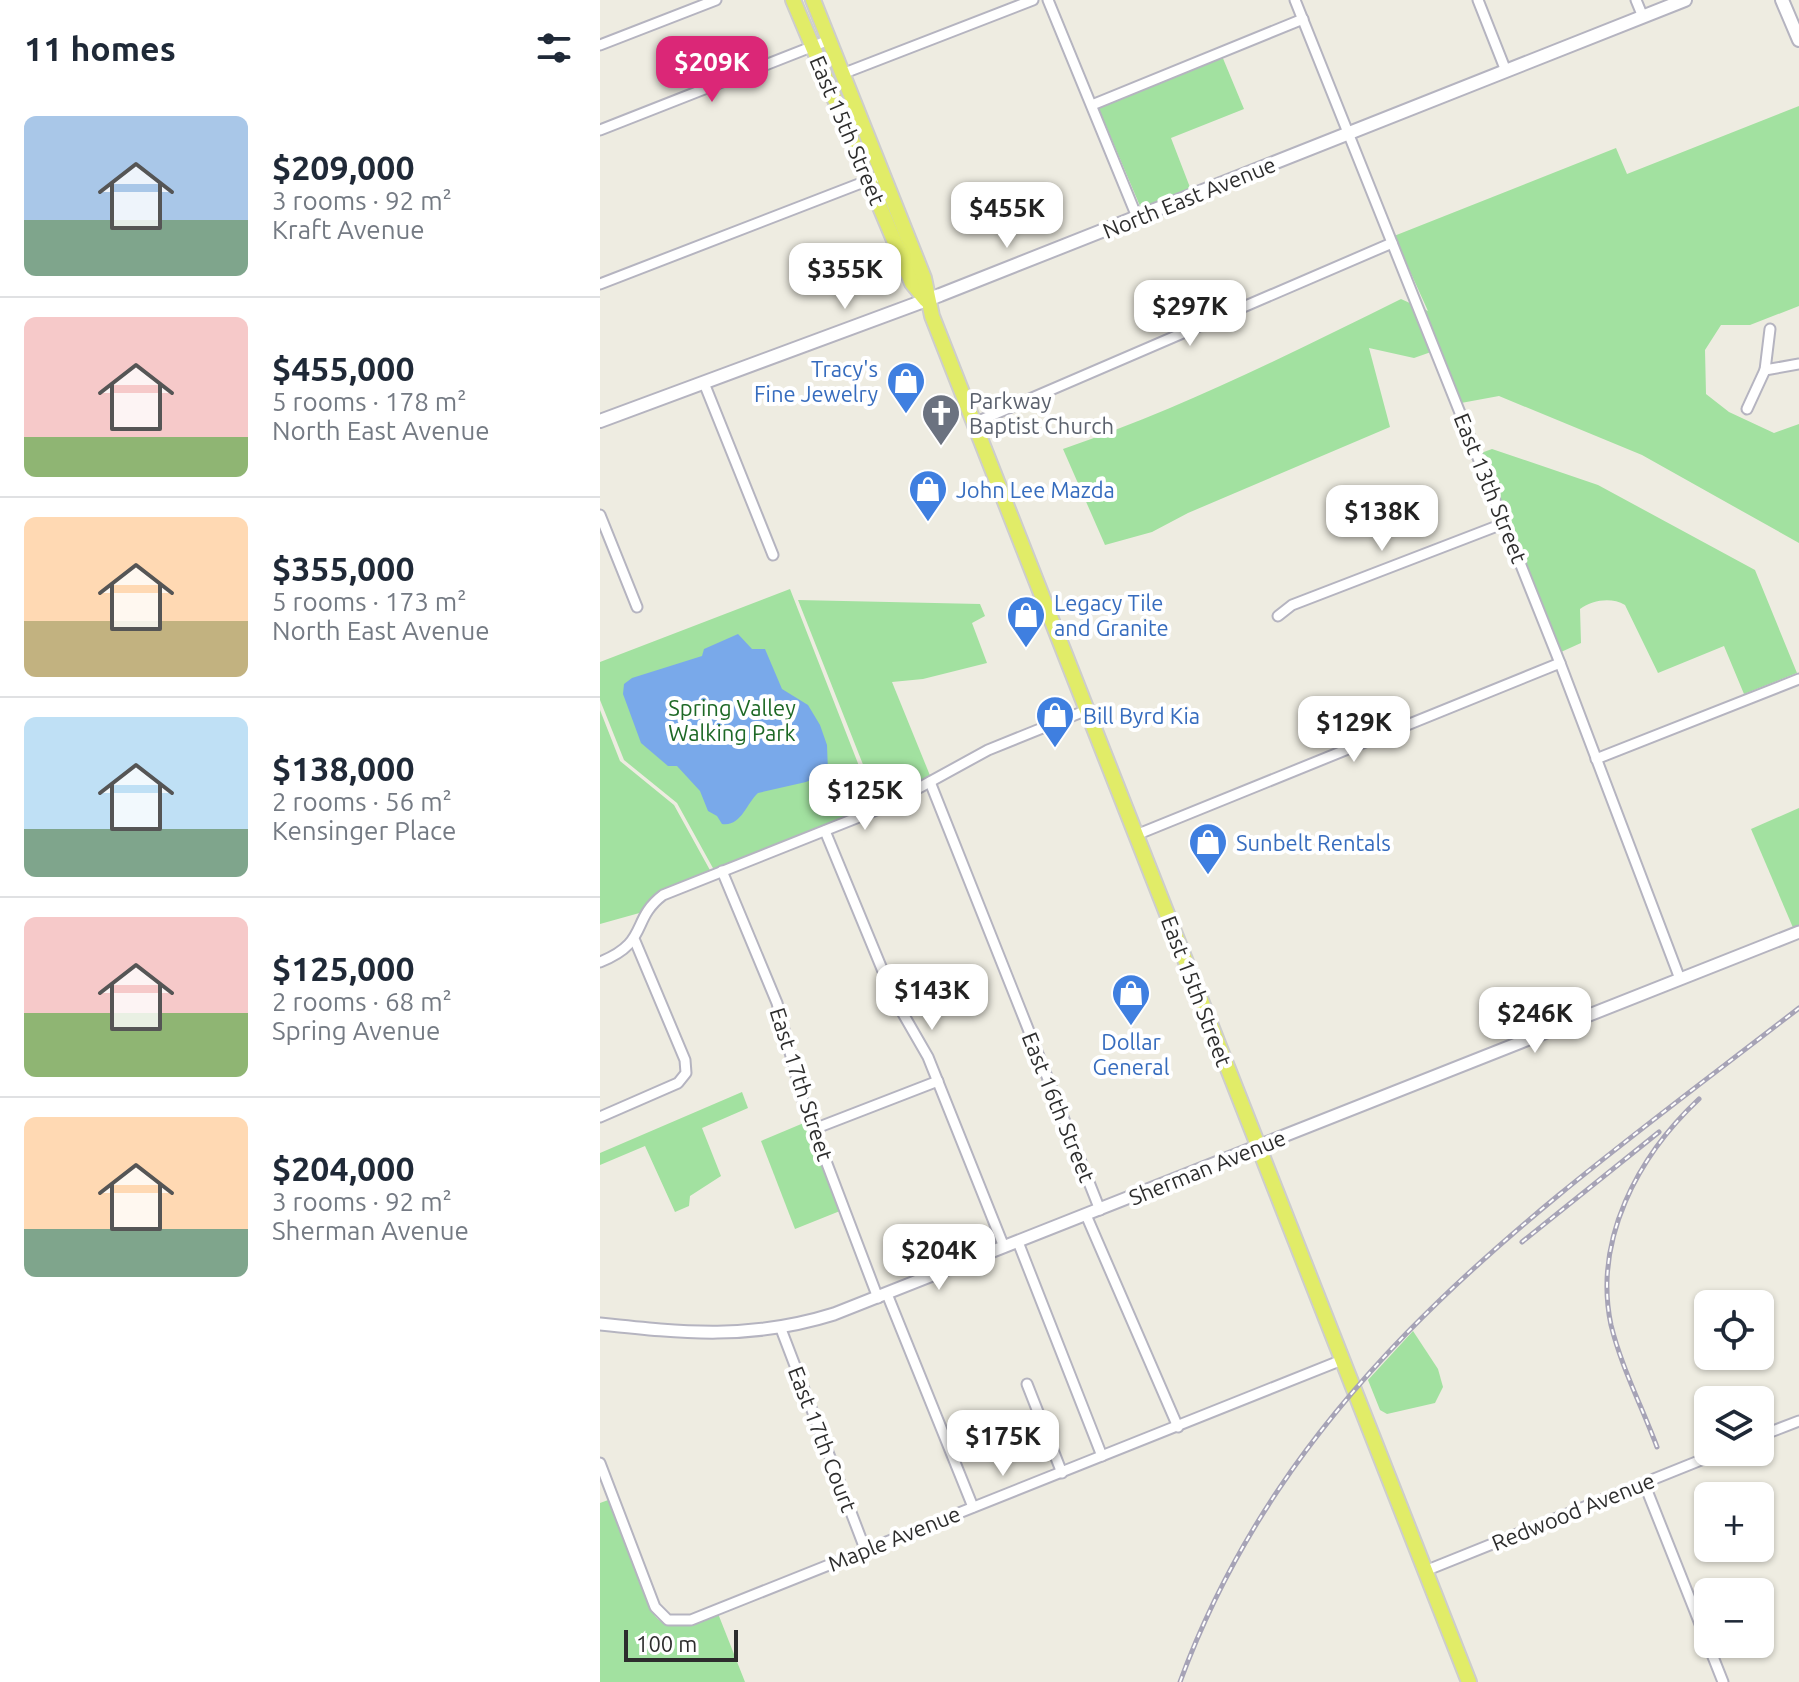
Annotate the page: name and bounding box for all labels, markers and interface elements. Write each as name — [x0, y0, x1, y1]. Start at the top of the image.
icon: filters — [532, 26, 576, 70]
text: 11 homes — [24, 29, 176, 67]
pin: $209K — [656, 36, 768, 104]
text: $209K — [674, 47, 750, 76]
street label: East 15th Street — [805, 52, 891, 209]
icon: home — [88, 148, 184, 244]
text: $209,000 — [272, 148, 415, 186]
street label: North East Avenue — [1099, 151, 1279, 243]
pin: $455K — [951, 182, 1063, 250]
text: 3 rooms · 92 m² — [272, 186, 452, 215]
text: $455K — [969, 193, 1045, 222]
text: Kraft Avenue — [272, 215, 425, 244]
pin: $355K — [789, 243, 901, 311]
text: $355K — [807, 254, 883, 283]
pin: $297K — [1134, 280, 1246, 348]
text: $297K — [1152, 291, 1228, 320]
icon: home — [88, 349, 184, 445]
text: $455,000 — [272, 349, 415, 387]
place label: Tracy's Fine Jewelry — [754, 356, 878, 406]
shop icon: Tracy's Fine Jewelry — [885, 360, 927, 415]
text: 5 rooms · 178 m² — [272, 387, 467, 416]
place label: Parkway Baptist Church — [969, 388, 1114, 438]
church icon: Parkway Baptist Church — [920, 392, 962, 447]
street label: East 13th Street — [1450, 409, 1533, 567]
text: North East Avenue — [272, 416, 490, 445]
shop icon: John Lee Mazda — [907, 468, 949, 523]
place label: John Lee Mazda — [956, 477, 1115, 502]
pin: $138K — [1326, 485, 1438, 553]
text: $138K — [1344, 496, 1420, 525]
icon: home — [88, 549, 184, 645]
text: $355,000 — [272, 549, 415, 587]
text: 5 rooms · 173 m² — [272, 587, 467, 616]
place label: Legacy Tile and Granite — [1054, 590, 1169, 640]
shop icon: Legacy Tile and Granite — [1005, 594, 1047, 649]
text: North East Avenue — [272, 616, 490, 645]
shop icon: Bill Byrd Kia — [1034, 694, 1076, 749]
park label: Spring Valley Walking Park — [668, 695, 796, 745]
pin: $129K — [1298, 696, 1410, 764]
place label: Bill Byrd Kia — [1083, 703, 1200, 728]
text: $129K — [1316, 707, 1392, 736]
icon: home — [88, 749, 184, 845]
text: $138,000 — [272, 749, 415, 787]
pin: $125K — [809, 764, 921, 832]
text: $125K — [827, 775, 903, 804]
text: 2 rooms · 56 m² — [272, 787, 452, 816]
text: Kensinger Place — [272, 816, 456, 845]
shop icon: Sunbelt Rentals — [1187, 821, 1229, 876]
place label: Sunbelt Rentals — [1236, 830, 1391, 855]
street label: East 15th Street — [1157, 912, 1237, 1070]
icon: home — [88, 949, 184, 1045]
text: $125,000 — [272, 949, 415, 987]
pin: $143K — [876, 964, 988, 1032]
shop icon: Dollar General — [1110, 972, 1152, 1027]
text: $143K — [894, 975, 970, 1004]
text: 2 rooms · 68 m² — [272, 987, 452, 1016]
pin: $246K — [1479, 987, 1591, 1055]
text: $246K — [1497, 998, 1573, 1027]
street label: East 17th Street — [765, 1004, 839, 1164]
text: Spring Avenue — [272, 1016, 440, 1045]
street label: East 16th Street — [1018, 1028, 1101, 1186]
place label: Dollar General — [1093, 1029, 1170, 1079]
street label: Sherman Avenue — [1125, 1124, 1289, 1210]
icon: home — [88, 1149, 184, 1245]
text: $204,000 — [272, 1149, 415, 1187]
text: 3 rooms · 92 m² — [272, 1187, 452, 1216]
text: Sherman Avenue — [272, 1216, 469, 1245]
pin: $204K — [883, 1224, 995, 1292]
text: $204K — [901, 1235, 977, 1264]
map controls — [1694, 1290, 1774, 1658]
button: locate — [1694, 1290, 1774, 1370]
street label: East 17th Court — [784, 1363, 862, 1516]
button: layers — [1694, 1386, 1774, 1466]
pin: $175K — [947, 1410, 1059, 1478]
text: $175K — [965, 1421, 1041, 1450]
street label: Redwood Avenue — [1488, 1467, 1658, 1555]
button: + — [1694, 1482, 1774, 1562]
street label: Maple Avenue — [824, 1500, 964, 1576]
button: − — [1694, 1578, 1774, 1658]
scale bar — [624, 1626, 738, 1662]
text: 100 m — [636, 1631, 697, 1656]

